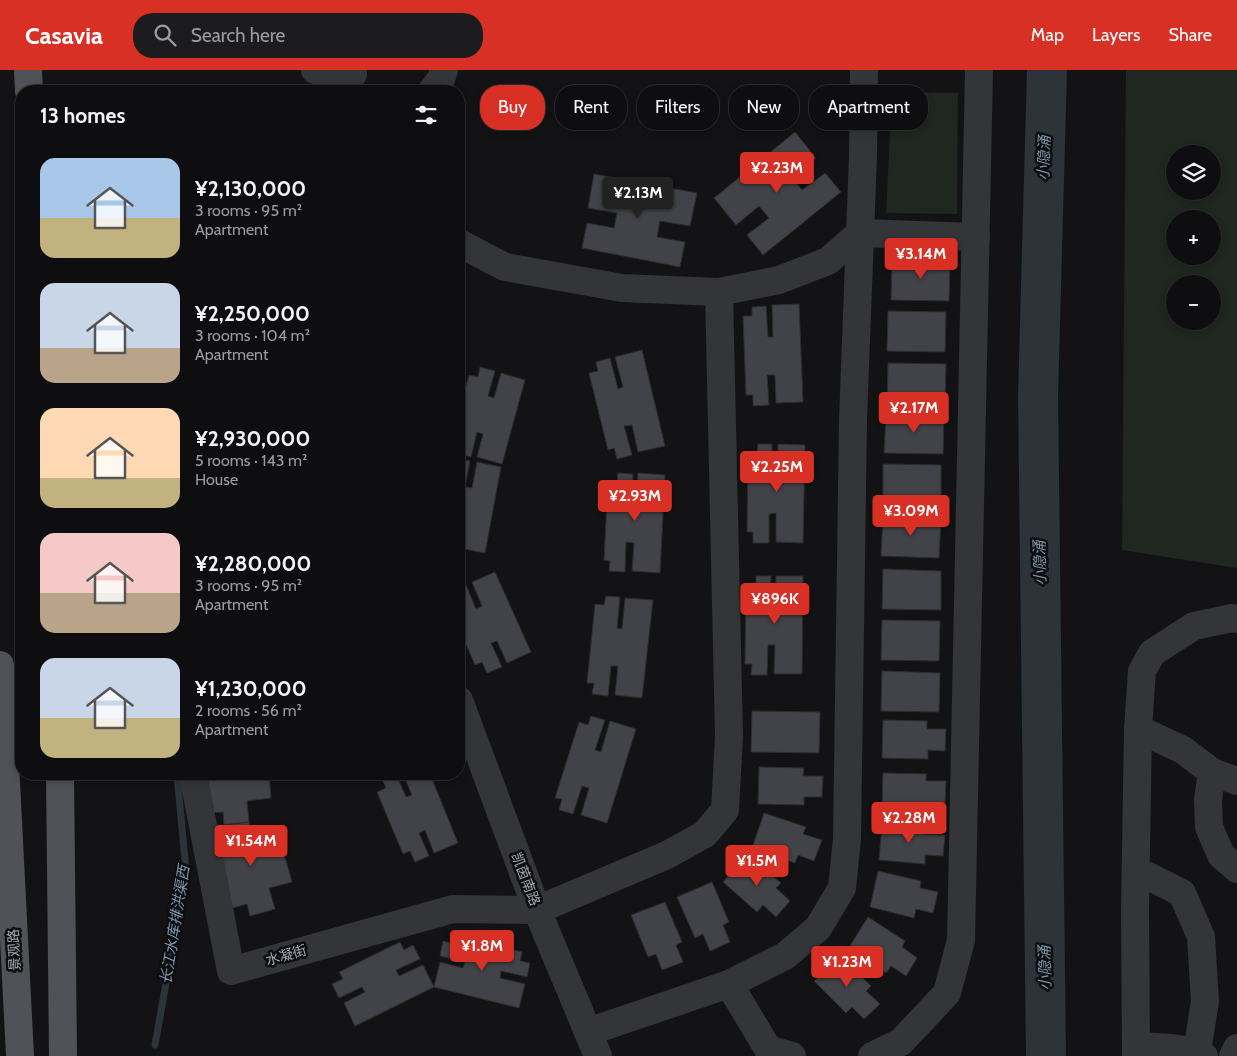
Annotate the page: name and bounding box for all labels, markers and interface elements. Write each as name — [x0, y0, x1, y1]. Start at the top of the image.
search box — [133, 13, 483, 58]
text: Casavia — [25, 21, 103, 50]
icon: search — [151, 21, 179, 49]
text: Search here — [191, 24, 285, 47]
text: Map — [1031, 24, 1064, 46]
text: Layers — [1092, 24, 1141, 46]
text: Share — [1169, 24, 1212, 46]
chip: Buy — [480, 85, 545, 130]
chip: Rent — [555, 85, 627, 130]
chip: Filters — [637, 85, 719, 130]
chip: New — [729, 85, 799, 130]
chip: Apartment — [809, 85, 928, 130]
icon: filters — [412, 101, 440, 129]
text: 13 homes — [40, 103, 125, 128]
water label: 小隐涌 — [1034, 133, 1054, 181]
map controls — [1166, 145, 1221, 330]
button: layers — [1166, 145, 1221, 200]
pin: ¥2.23M — [736, 152, 818, 194]
text: ¥2.23M — [751, 158, 803, 177]
text: ¥2,130,000 — [195, 176, 306, 201]
pin: ¥2.13M — [597, 176, 679, 219]
icon: home — [80, 178, 140, 238]
text: ¥2.13M — [613, 183, 663, 202]
text: 3 rooms · 95 m² — [195, 201, 302, 220]
button: + — [1166, 210, 1221, 265]
text: Apartment — [195, 220, 268, 239]
pin: ¥3.14M — [880, 238, 962, 280]
text: ¥3.14M — [896, 244, 946, 263]
button: − — [1166, 275, 1221, 330]
text: ¥2,250,000 — [195, 301, 310, 326]
icon: home — [80, 303, 140, 363]
text: 3 rooms · 104 m² — [195, 326, 310, 345]
text: Apartment — [195, 345, 268, 364]
pin: ¥2.17M — [873, 392, 955, 434]
text: ¥2.17M — [890, 398, 938, 417]
text: ¥2,930,000 — [195, 426, 310, 451]
icon: home — [80, 428, 140, 488]
pin: ¥2.25M — [736, 450, 818, 493]
text: 5 rooms · 143 m² — [195, 451, 307, 470]
text: ¥2.25M — [751, 457, 803, 476]
text: House — [195, 470, 238, 489]
pin: ¥2.93M — [594, 480, 676, 522]
text: ¥2.93M — [609, 486, 661, 505]
pin: ¥3.09M — [870, 494, 952, 537]
text: ¥3.09M — [883, 501, 939, 520]
water label: 小隐涌 — [1031, 538, 1049, 586]
text: ¥2,280,000 — [195, 551, 311, 576]
icon: home — [80, 553, 140, 613]
text: 3 rooms · 95 m² — [195, 576, 302, 595]
pin: ¥896K — [740, 582, 810, 625]
text: ¥896K — [751, 589, 799, 608]
text: Apartment — [195, 595, 268, 614]
text: ¥1,230,000 — [195, 676, 307, 701]
icon: home — [80, 678, 140, 738]
text: 2 rooms · 56 m² — [195, 701, 302, 720]
text: Apartment — [195, 720, 268, 739]
pin: ¥2.28M — [868, 802, 950, 844]
text: ¥2.28M — [882, 808, 936, 827]
pin: ¥1.54M — [210, 824, 292, 867]
text: ¥1.54M — [226, 831, 276, 850]
pin: ¥1.5M — [722, 844, 792, 887]
street label: 凯茵南路 — [508, 850, 544, 908]
text: ¥1.5M — [736, 851, 778, 870]
water label: 长江水库排洪渠西 — [157, 862, 194, 986]
street label: 景观路 — [4, 929, 24, 971]
pin: ¥1.8M — [447, 930, 517, 972]
text: ¥1.8M — [461, 936, 503, 955]
street label: 水凝街 — [263, 941, 309, 969]
water label: 小隐涌 — [1036, 943, 1054, 991]
pin: ¥1.23M — [806, 946, 888, 988]
text: ¥1.23M — [822, 952, 872, 971]

